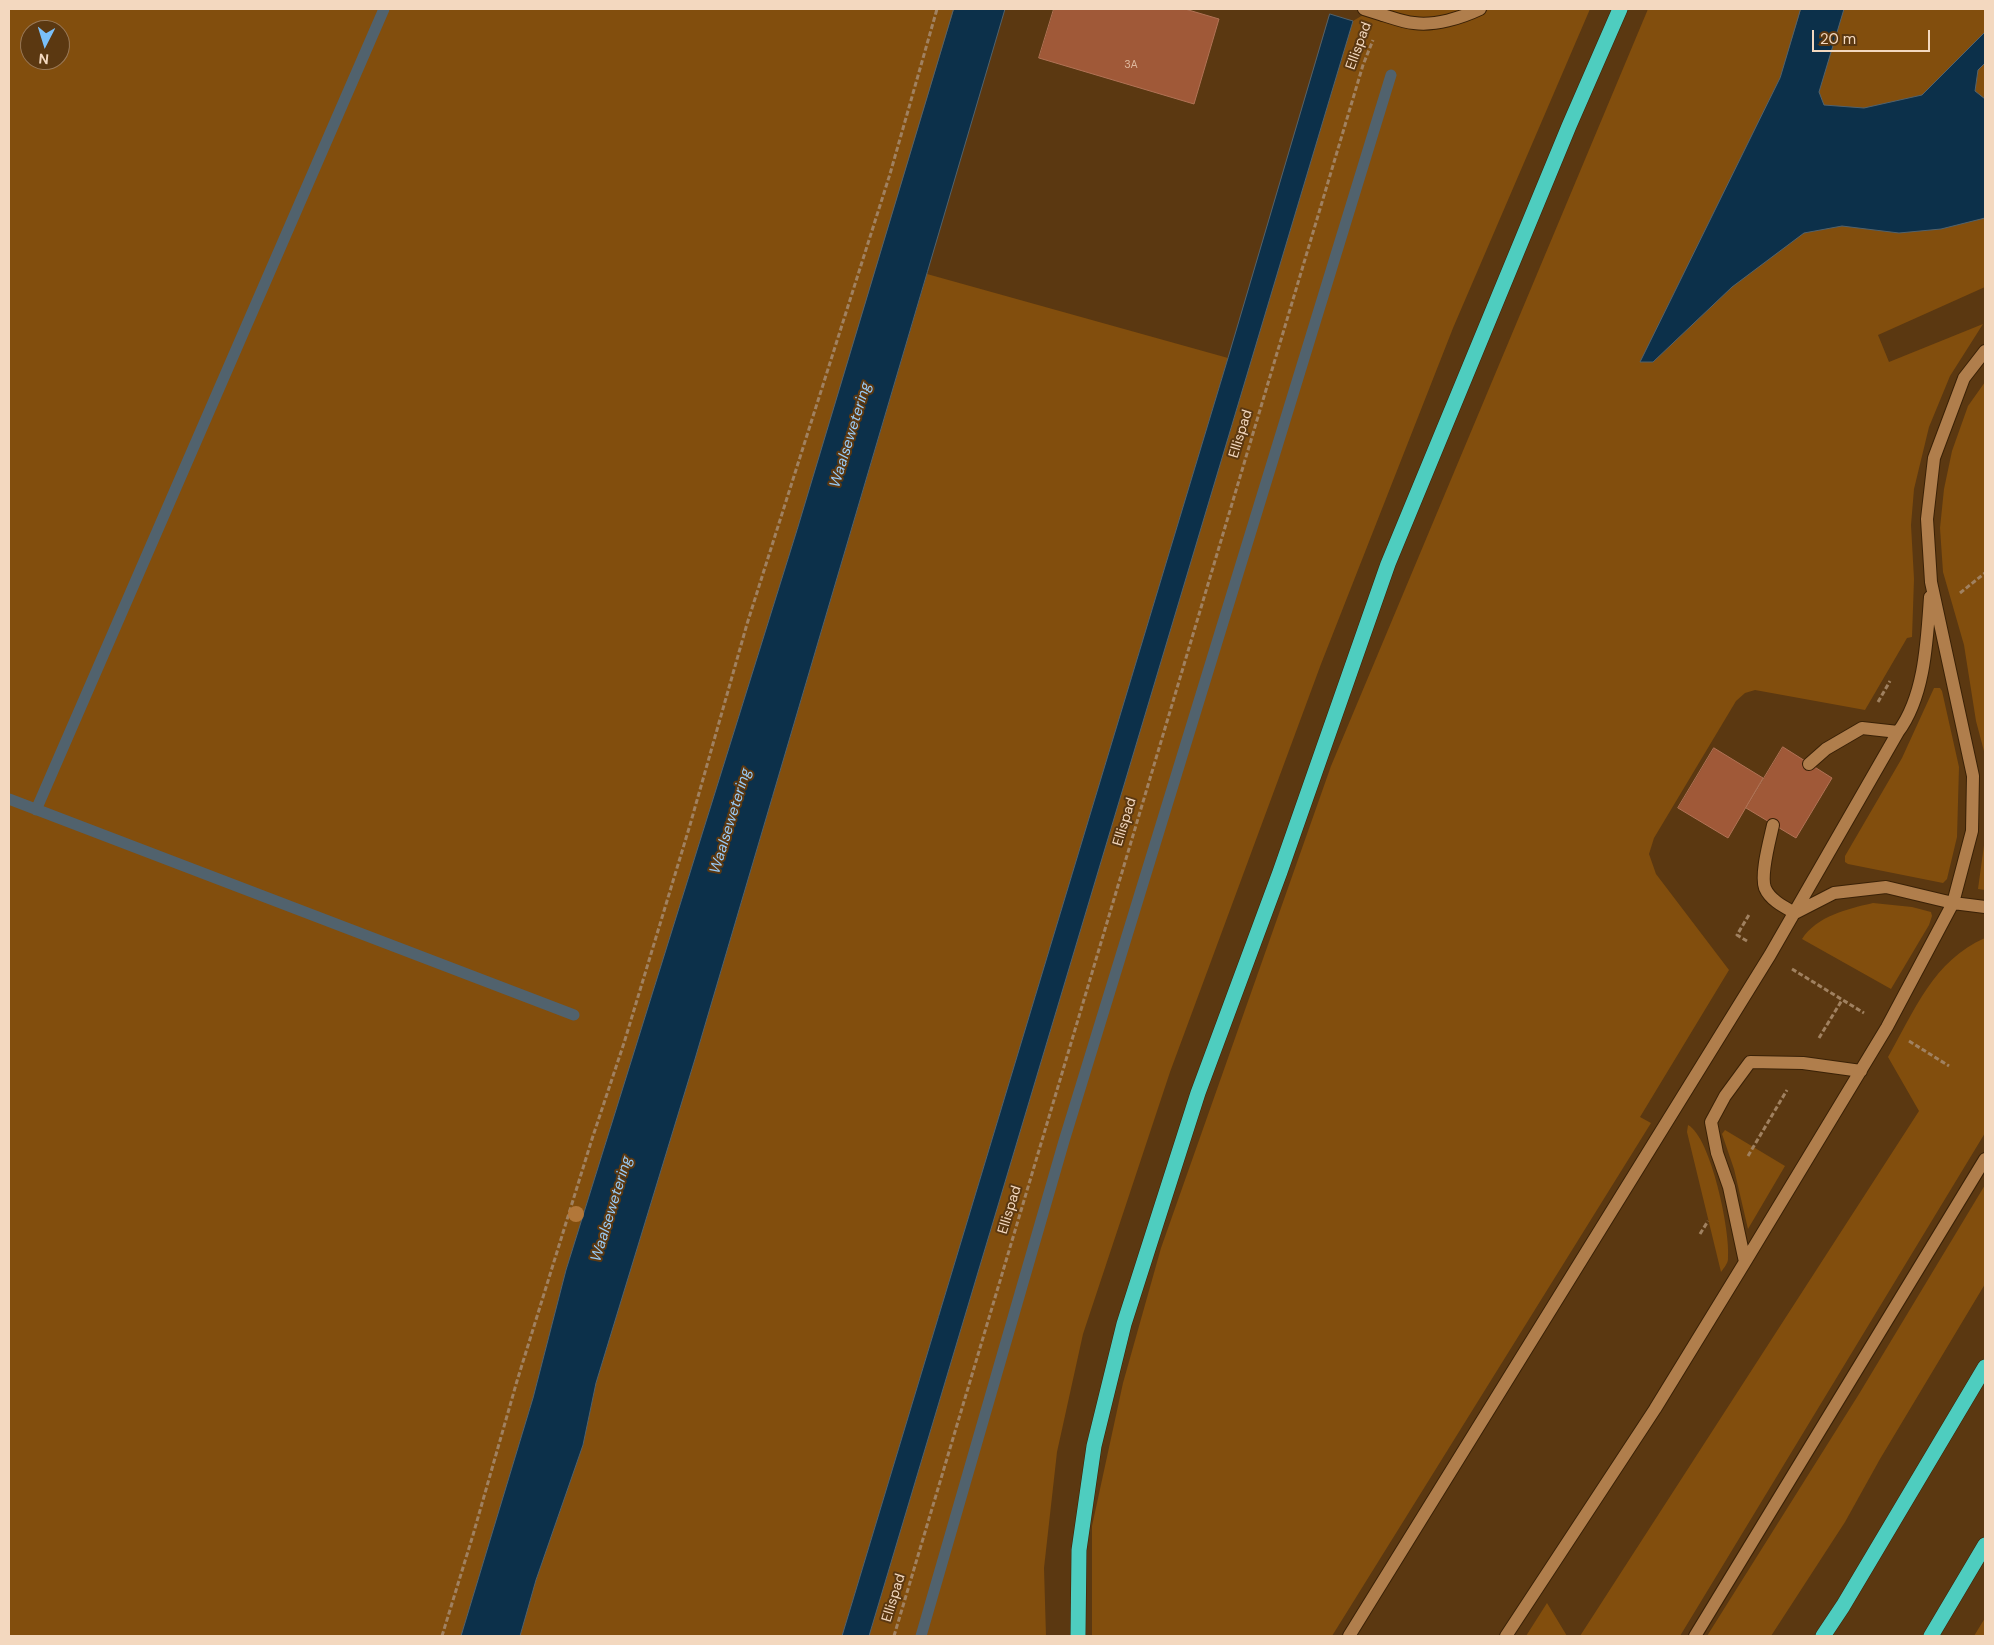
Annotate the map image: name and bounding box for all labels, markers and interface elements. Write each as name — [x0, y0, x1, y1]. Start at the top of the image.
north arrow — [20, 20, 70, 70]
street label: Ellispad — [1343, 20, 1375, 72]
scale bar — [1814, 20, 1932, 52]
text: 20 m — [1820, 29, 1856, 49]
text: N — [38, 50, 50, 68]
house number: 3A — [1124, 58, 1138, 72]
water label: Waalsewetering — [826, 380, 876, 490]
street label: Ellispad — [1226, 408, 1256, 460]
water label: Waalsewetering — [706, 766, 756, 876]
street label: Ellispad — [1110, 796, 1140, 848]
water label: Waalsewetering — [587, 1154, 637, 1264]
street label: Ellispad — [995, 1184, 1025, 1236]
street label: Ellispad — [879, 1572, 909, 1624]

